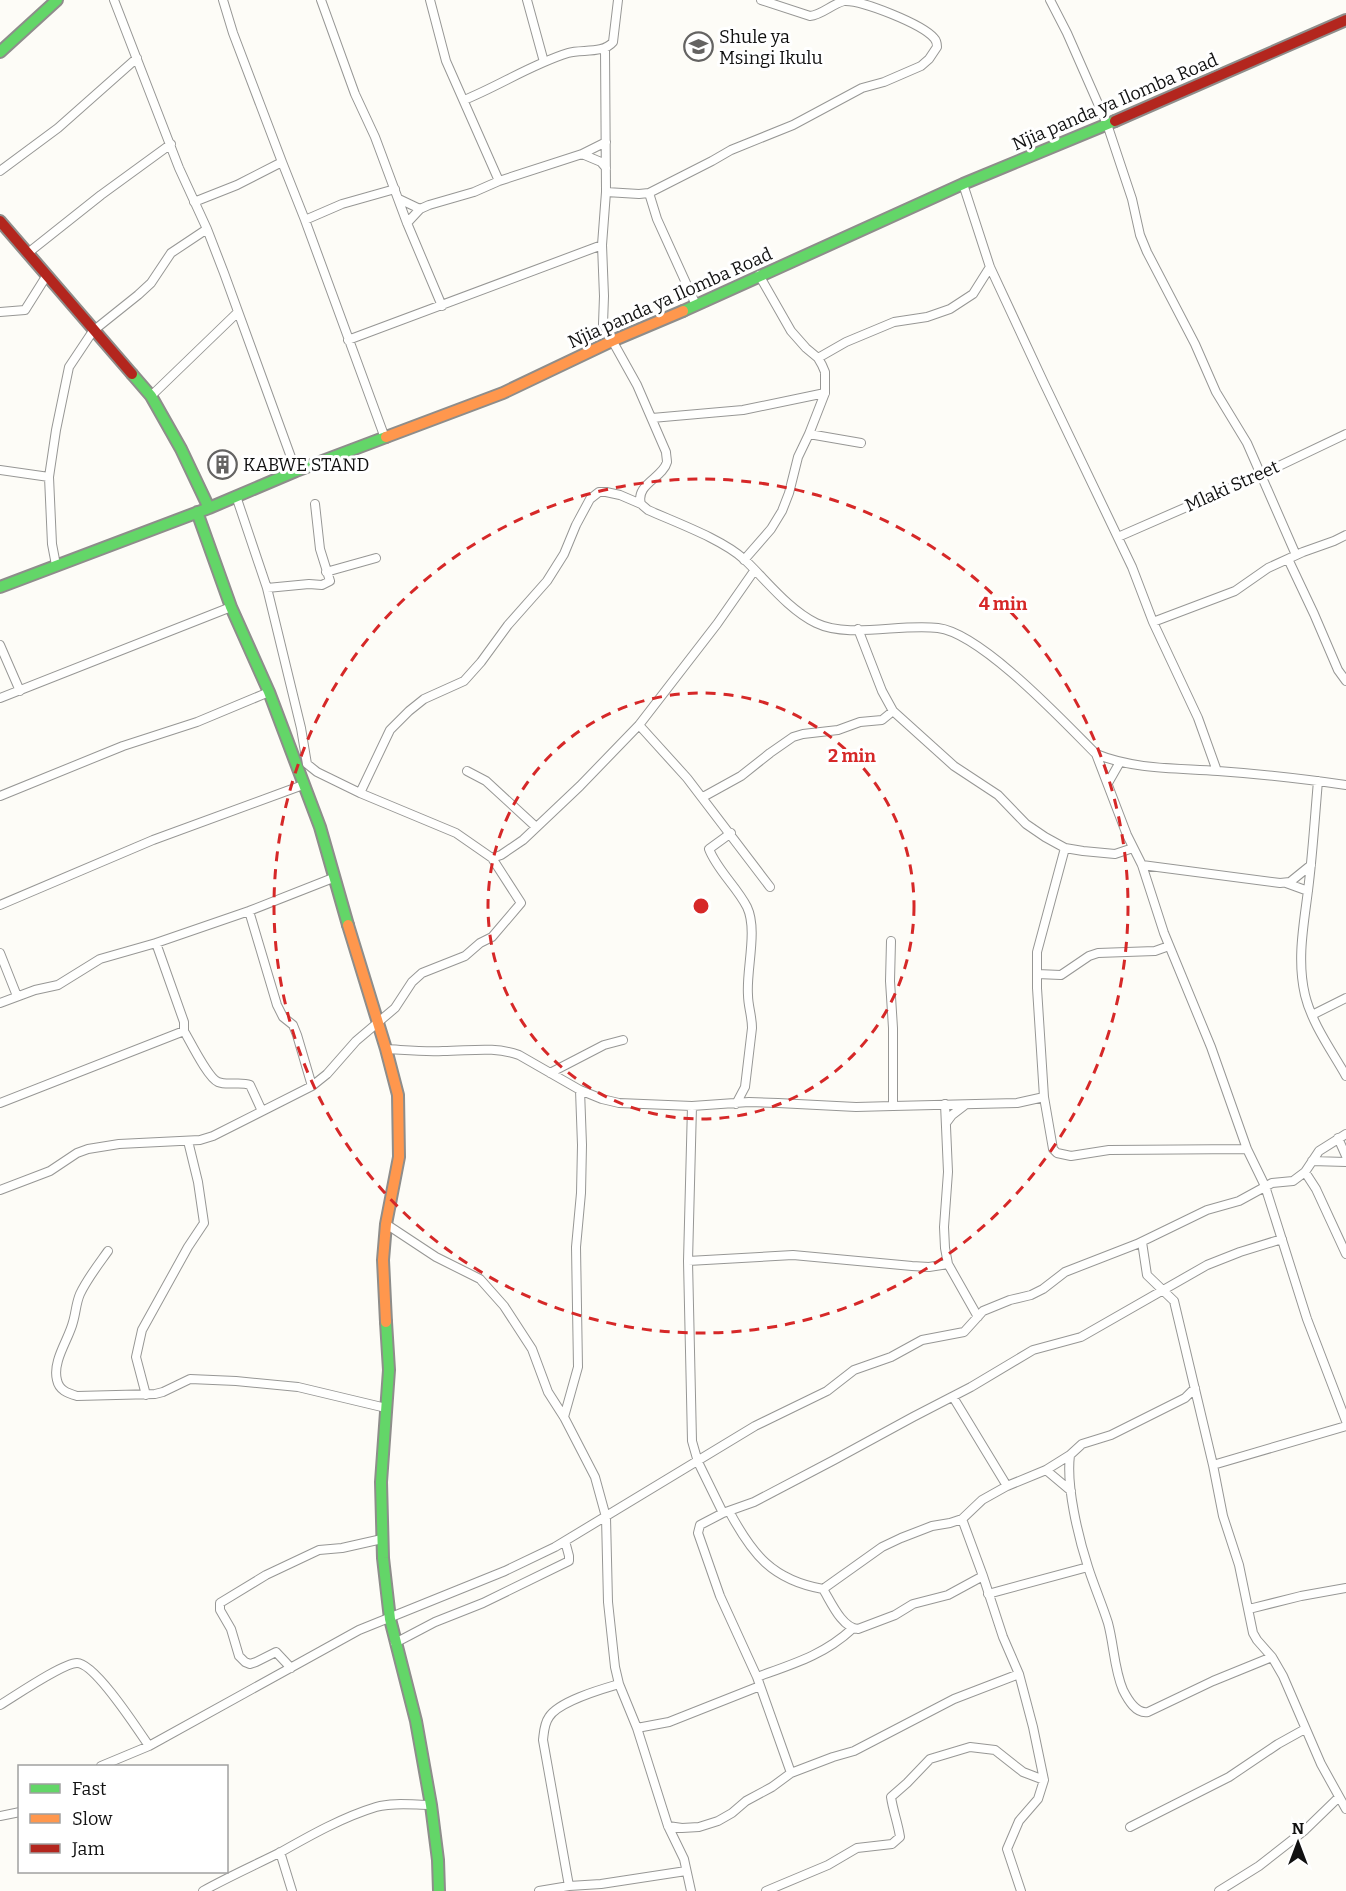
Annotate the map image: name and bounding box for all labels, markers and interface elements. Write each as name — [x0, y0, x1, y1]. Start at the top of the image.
place label: Shule ya Msingi Ikulu — [719, 26, 823, 69]
school or university icon: Shule ya Msingi Ikulu — [682, 31, 714, 63]
street label: Njia panda ya Ilomba Road — [1009, 49, 1221, 155]
street label: Njia panda ya Ilomba Road — [565, 243, 776, 353]
building icon: KABWE STAND — [206, 449, 238, 481]
place label: KABWE STAND — [243, 454, 370, 476]
street label: Mlaki Street — [1182, 455, 1283, 516]
text: 4 min — [979, 593, 1028, 615]
text: 2 min — [828, 745, 876, 767]
centre of rings — [691, 896, 711, 916]
legend — [18, 1765, 228, 1873]
text: Fast — [72, 1778, 107, 1800]
text: Slow — [72, 1808, 113, 1830]
north arrow — [1268, 1813, 1328, 1873]
text: N — [1292, 1819, 1304, 1838]
text: Jam — [71, 1838, 105, 1860]

